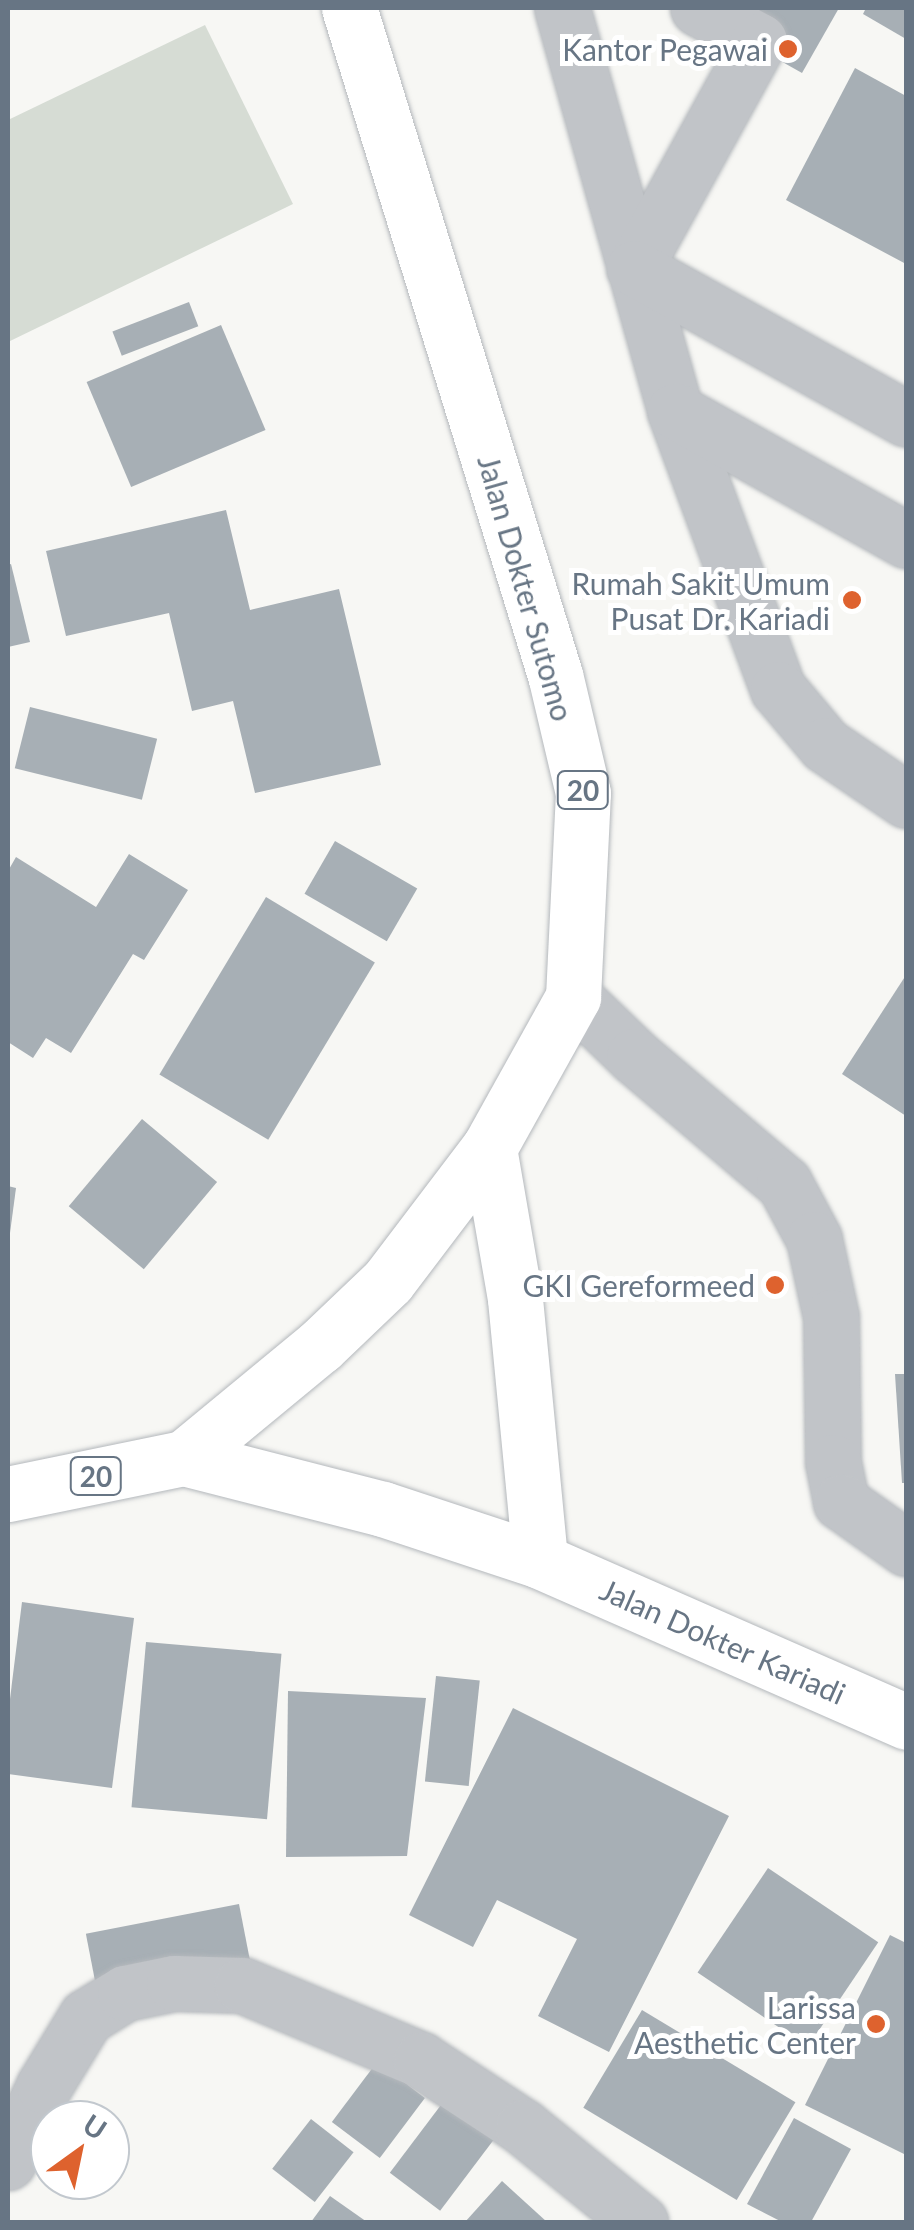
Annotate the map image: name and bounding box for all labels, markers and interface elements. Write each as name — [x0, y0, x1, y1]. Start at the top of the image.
place label: Kantor Pegawai — [562, 31, 768, 67]
marker: Kantor Pegawai — [777, 38, 799, 60]
street label: Jalan Dokter Sutomo — [471, 451, 581, 725]
place label: Rumah Sakit Umum Pusat Dr. Kariadi — [572, 565, 830, 636]
marker: Rumah Sakit Umum Pusat Dr. Kariadi — [839, 587, 865, 613]
road number: 20 — [556, 767, 610, 813]
place label: GKI Gereformeed — [522, 1267, 755, 1303]
marker: GKI Gereformeed — [764, 1274, 786, 1296]
road number: 20 — [68, 1453, 124, 1499]
street label: Jalan Dokter Kariadi — [595, 1571, 851, 1711]
place label: Larissa Aesthetic Center — [634, 1989, 856, 2060]
marker: Larissa Aesthetic Center — [865, 2013, 887, 2035]
north arrow — [30, 2100, 130, 2200]
text: U — [77, 2107, 113, 2146]

